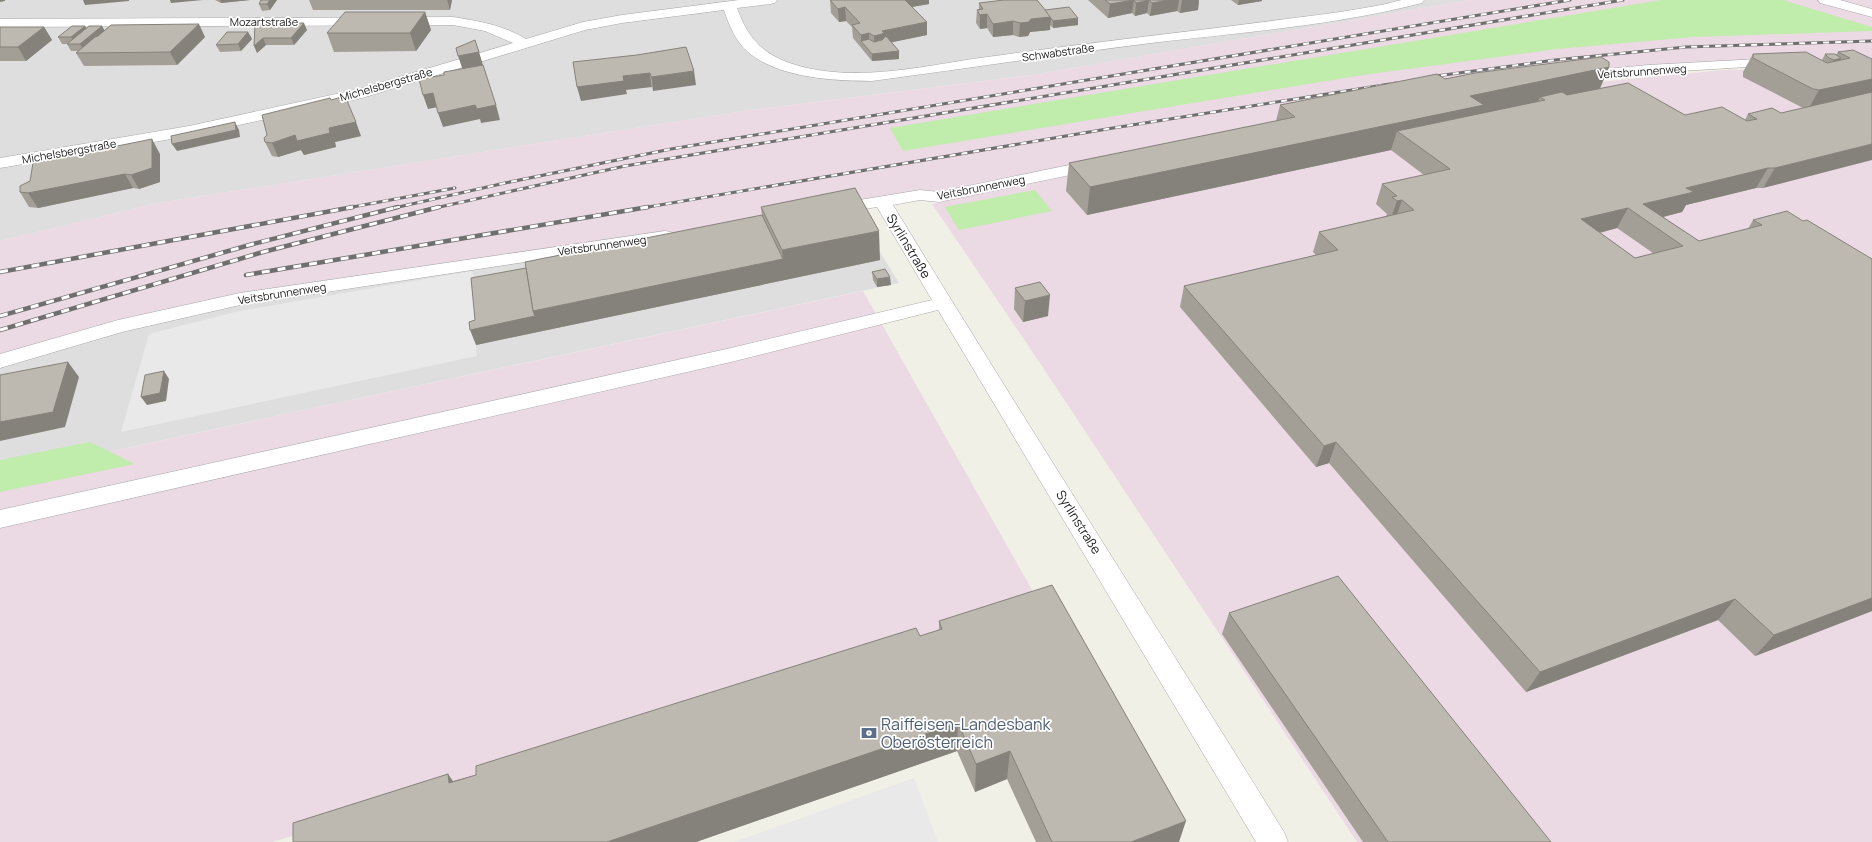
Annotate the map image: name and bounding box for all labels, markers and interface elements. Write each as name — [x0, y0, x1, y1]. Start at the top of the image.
street label: Mozartstraße — [230, 14, 299, 29]
street label: Schwabstraße — [1021, 39, 1096, 65]
street label: Veitsbrunnenweg — [1597, 60, 1687, 82]
street label: Michelsbergstraße — [338, 63, 434, 104]
street label: Michelsbergstraße — [21, 135, 118, 167]
street label: Veitsbrunnenweg — [936, 171, 1026, 203]
street label: Syrlinstraße — [883, 210, 936, 282]
street label: Veitsbrunnenweg — [557, 231, 647, 259]
street label: Veitsbrunnenweg — [237, 279, 327, 307]
street label: Syrlinstraße — [1052, 487, 1106, 558]
place label: Raiffeisen-Landesbank Oberösterreich — [881, 713, 1051, 753]
bank icon: Raiffeisen-Landesbank Oberösterreich — [860, 724, 878, 742]

